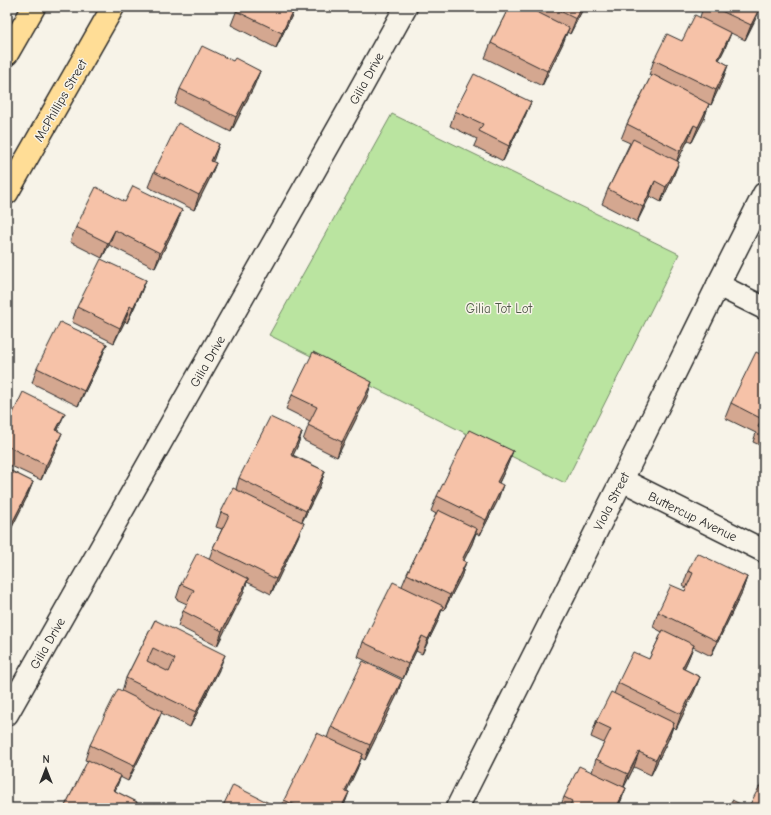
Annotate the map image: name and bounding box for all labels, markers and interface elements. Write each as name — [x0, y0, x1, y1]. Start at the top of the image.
street label: Gilia Drive — [346, 49, 387, 107]
street label: McPhillips Street — [31, 56, 91, 144]
park label: Gilia Tot Lot — [466, 301, 533, 316]
street label: Gilia Drive — [187, 332, 228, 390]
street label: Viola Street — [590, 469, 633, 533]
street label: Buttercup Avenue — [646, 488, 740, 545]
street label: Gilia Drive — [27, 614, 68, 672]
north arrow — [26, 749, 66, 789]
text: N — [42, 753, 50, 766]

